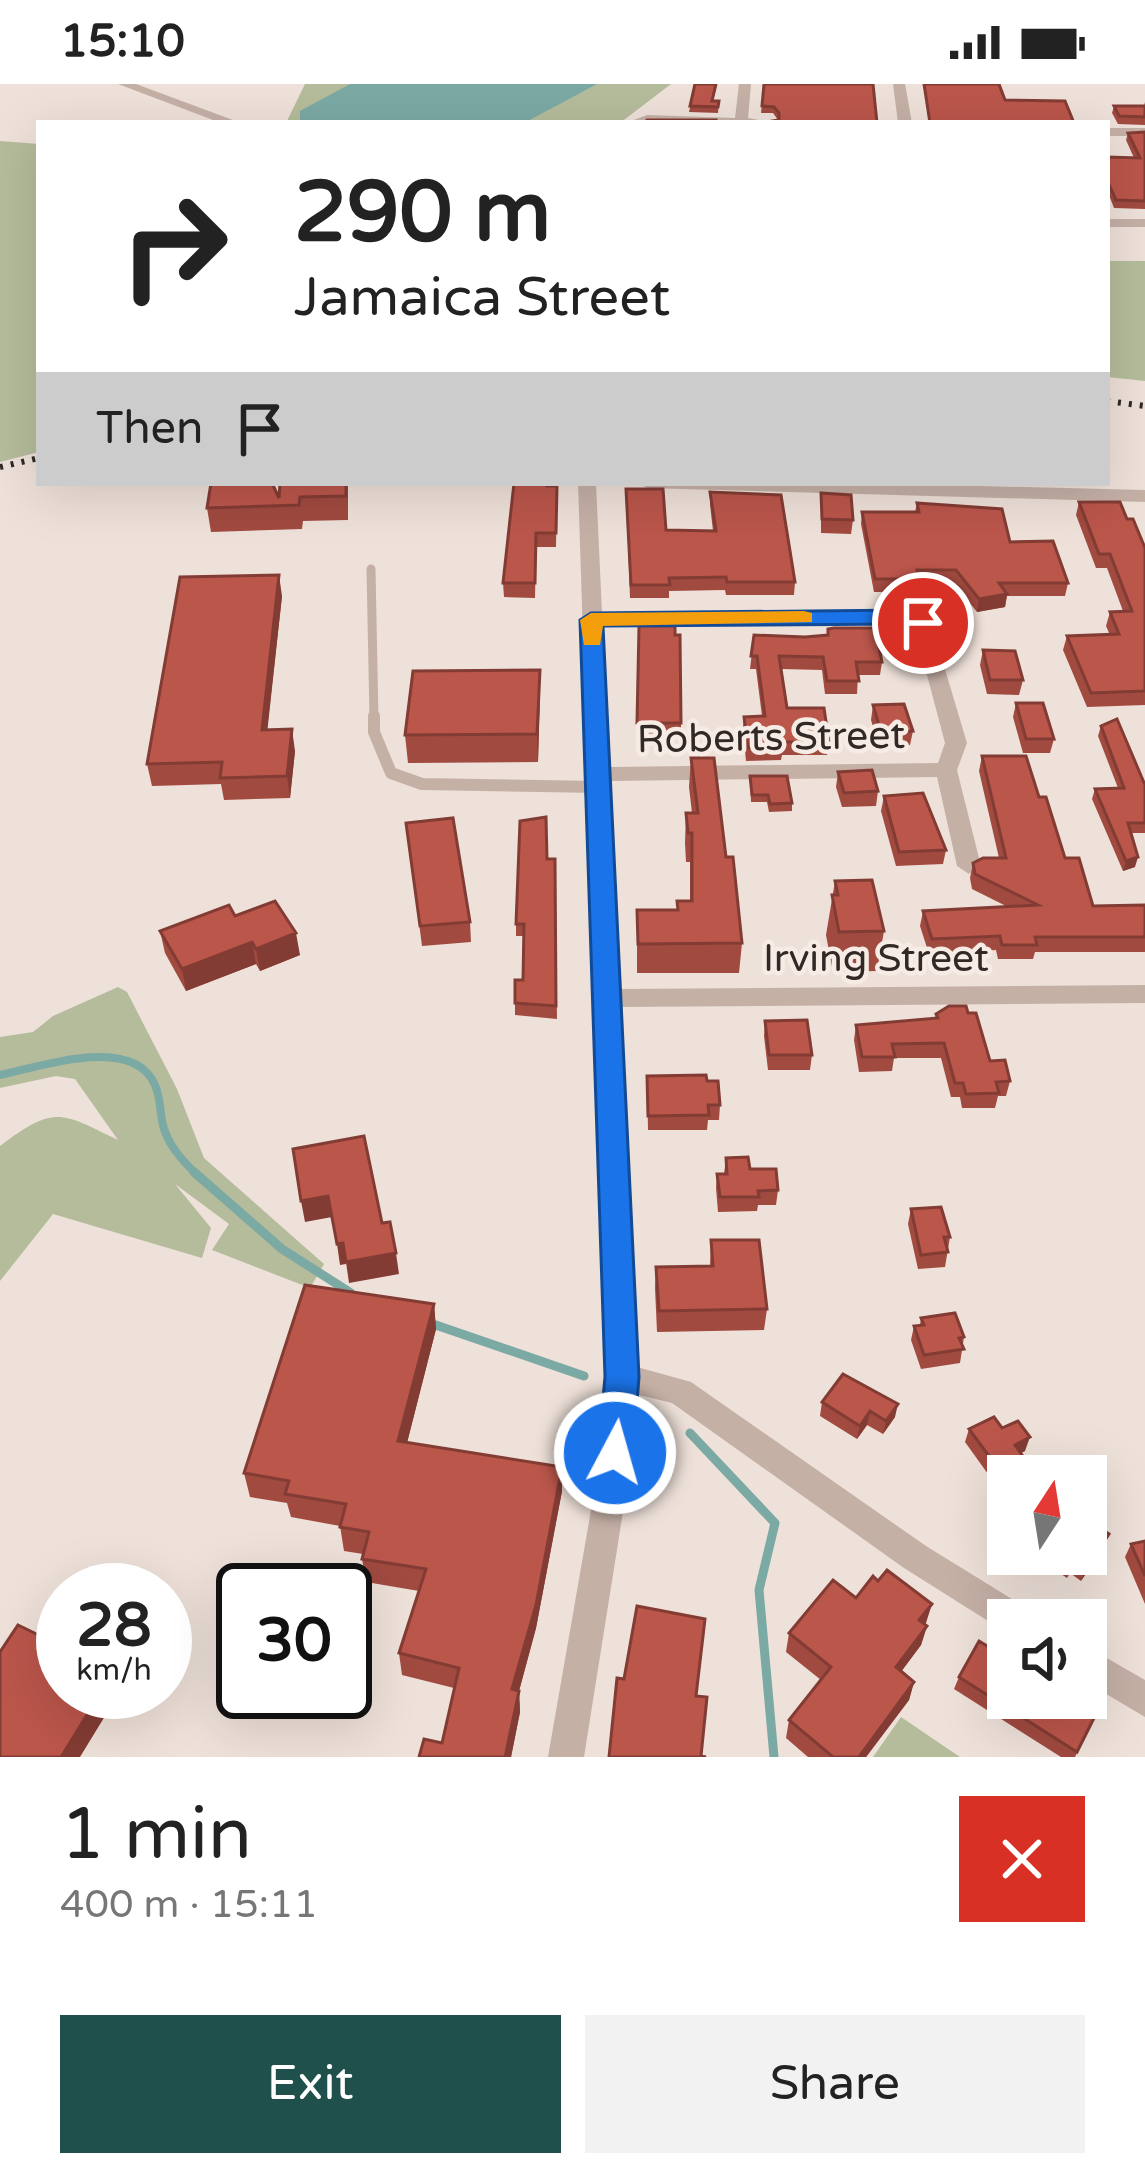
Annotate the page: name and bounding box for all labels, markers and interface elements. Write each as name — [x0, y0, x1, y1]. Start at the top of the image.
text: 15:10 — [60, 15, 185, 69]
text: 290 m — [294, 163, 551, 264]
icon: right — [96, 168, 252, 324]
text: Jamaica Street — [294, 265, 670, 330]
icon: arrive — [227, 396, 293, 462]
text: Then — [96, 402, 203, 456]
pin — [872, 572, 974, 674]
icon: arrive — [890, 590, 956, 656]
street label: Roberts Street — [636, 712, 906, 763]
street label: Irving Street — [763, 935, 989, 982]
position arrow — [552, 1390, 678, 1516]
north arrow — [987, 1455, 1107, 1575]
map controls — [987, 1455, 1107, 1719]
speed limit sign: 30 — [216, 1563, 372, 1719]
text: 28 — [76, 1590, 152, 1662]
button: sound — [987, 1599, 1107, 1719]
text: km/h — [76, 1652, 152, 1689]
text: 1 min — [60, 1792, 252, 1879]
button: close — [959, 1796, 1085, 1922]
text: 400 m · 15:11 — [60, 1881, 318, 1928]
button: Exit — [60, 2015, 561, 2153]
button: Share — [585, 2015, 1085, 2153]

